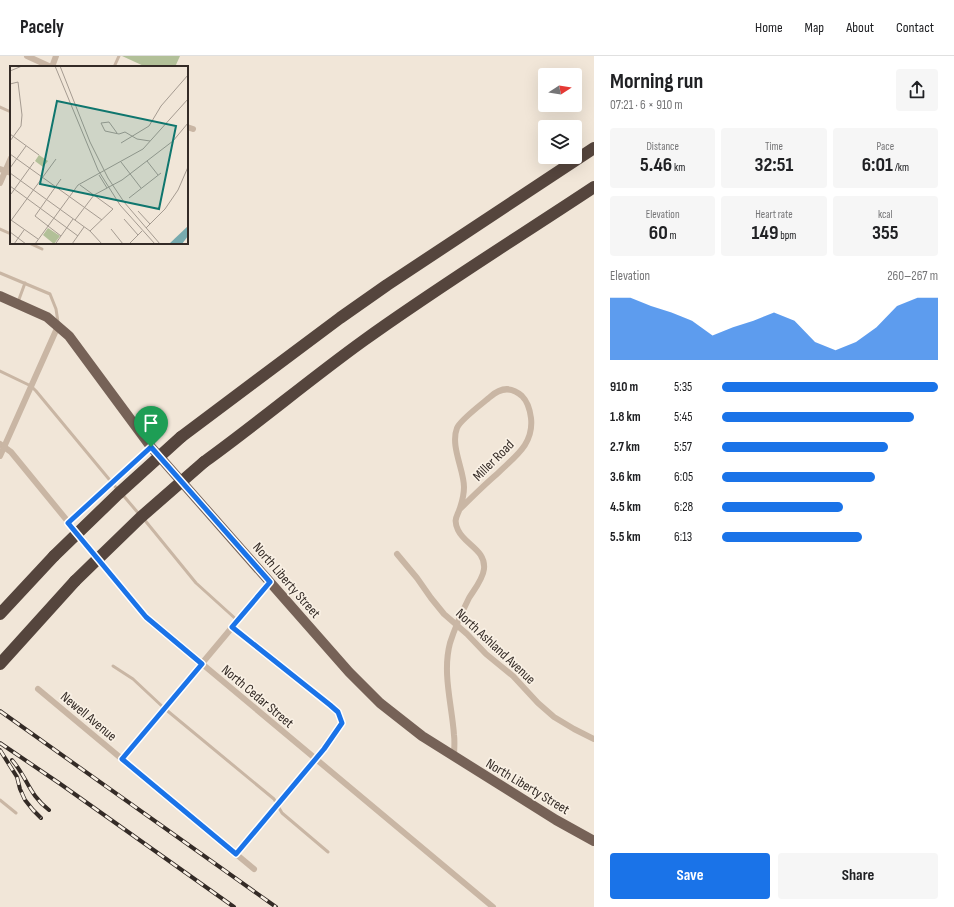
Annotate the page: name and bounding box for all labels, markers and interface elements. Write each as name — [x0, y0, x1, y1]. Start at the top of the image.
text: Pacely — [20, 16, 64, 39]
text: Home — [755, 19, 783, 36]
text: Map — [805, 19, 824, 36]
text: About — [846, 19, 874, 36]
text: Contact — [896, 19, 934, 36]
inset map — [10, 66, 188, 244]
north arrow — [538, 68, 582, 112]
map controls — [538, 68, 582, 164]
text: Morning run — [610, 68, 703, 95]
button: share — [896, 69, 938, 111]
text: 07:21 · 6 × 910 m — [610, 97, 683, 113]
button: layers — [538, 120, 582, 164]
text: Distance — [646, 140, 679, 153]
text: Time — [765, 140, 783, 153]
text: Pace — [877, 140, 894, 153]
text: 5.46 — [640, 153, 672, 177]
text: 32:51 — [755, 153, 793, 177]
text: 6:01 — [862, 153, 893, 177]
text: km — [672, 161, 685, 174]
text: /km — [893, 161, 909, 174]
text: Elevation — [646, 208, 680, 221]
text: Heart rate — [755, 208, 793, 221]
text: kcal — [878, 208, 893, 221]
text: 60 — [649, 221, 668, 245]
text: 149 — [752, 221, 778, 245]
text: 355 — [872, 221, 899, 245]
text: m — [668, 229, 677, 242]
text: bpm — [778, 229, 796, 242]
text: Elevation — [610, 268, 650, 284]
text: 260–267 m — [887, 268, 938, 284]
text: 910 m — [610, 379, 638, 395]
text: 5:35 — [674, 379, 692, 395]
pin — [134, 406, 168, 447]
text: 1.8 km — [610, 409, 641, 425]
text: 5:45 — [674, 409, 692, 425]
icon: arrive — [140, 412, 162, 434]
street label: Miller Road — [469, 436, 518, 485]
text: 2.7 km — [610, 439, 640, 455]
text: 5:57 — [674, 439, 692, 455]
text: 3.6 km — [610, 469, 641, 485]
text: 6:05 — [674, 469, 693, 485]
text: 4.5 km — [610, 499, 641, 515]
text: 6:28 — [674, 499, 693, 515]
text: 5.5 km — [610, 529, 641, 545]
text: 6:13 — [674, 529, 692, 545]
street label: North Liberty Street — [249, 539, 324, 622]
street label: North Ashland Avenue — [452, 605, 539, 688]
street label: North Cedar Street — [218, 661, 297, 731]
street label: Newell Avenue — [57, 688, 120, 745]
street label: North Liberty Street — [483, 755, 573, 818]
button: Save — [610, 853, 770, 899]
button: Share — [778, 853, 938, 899]

